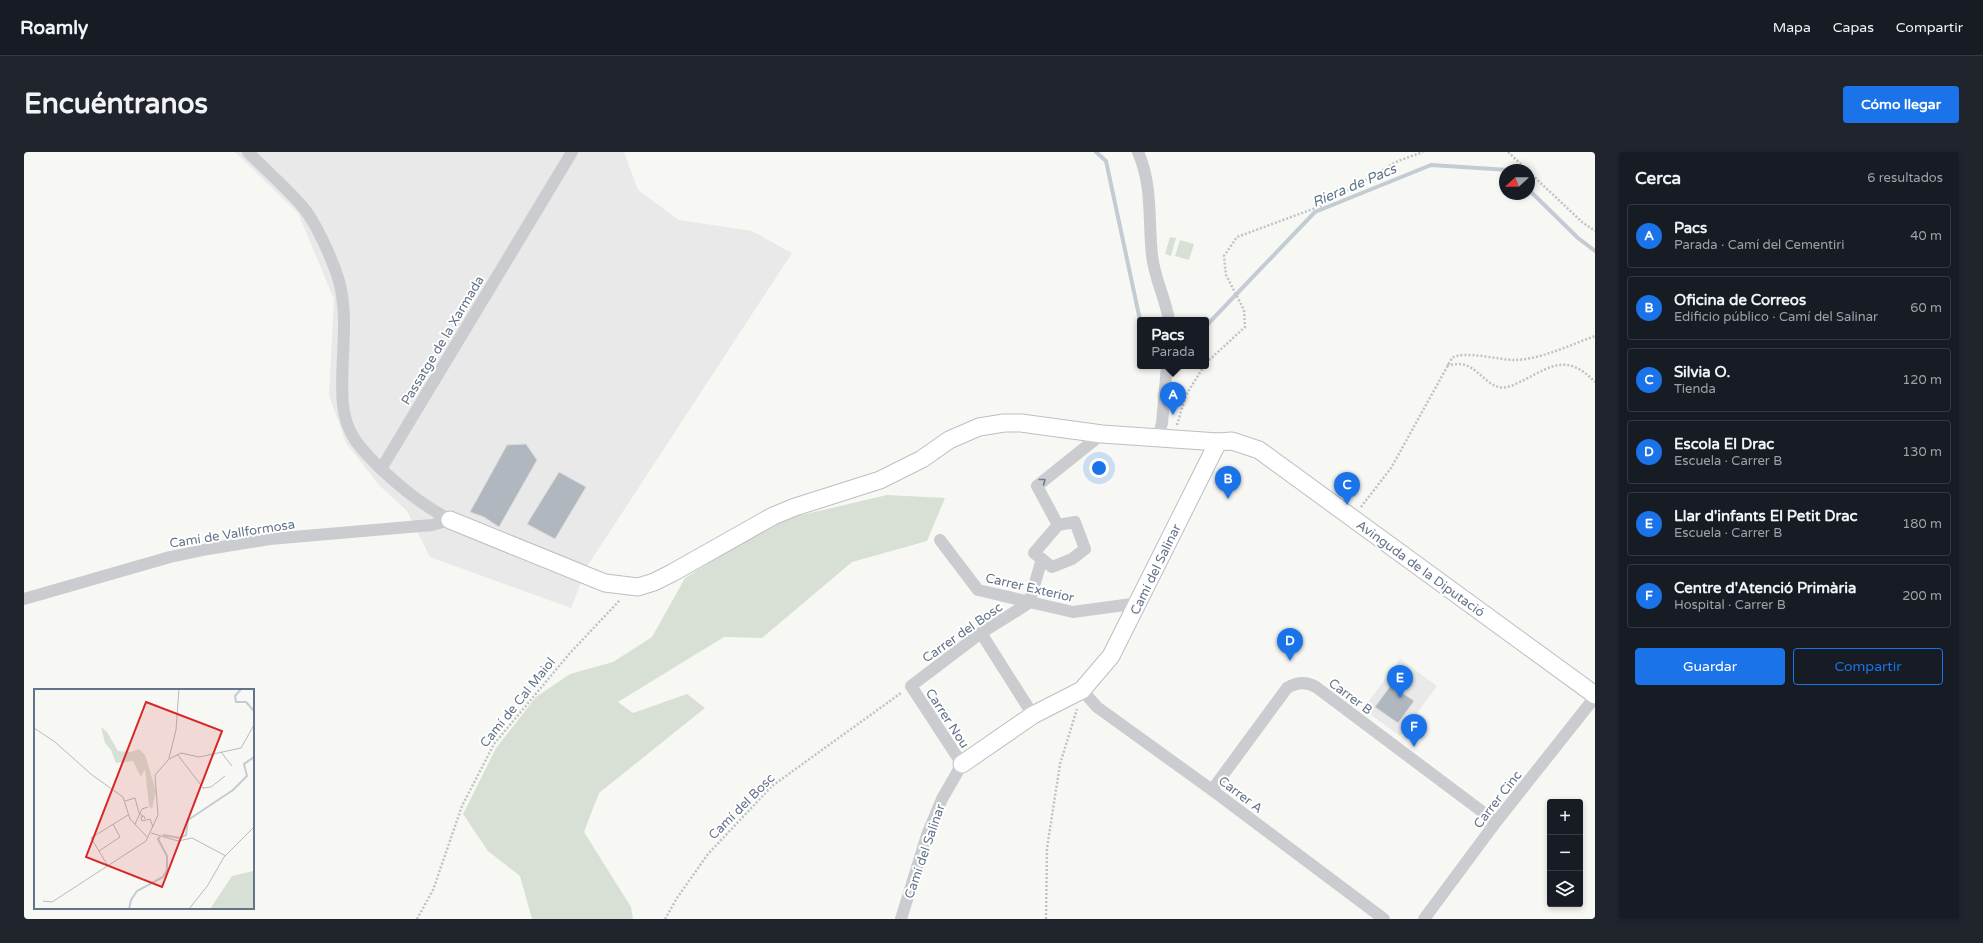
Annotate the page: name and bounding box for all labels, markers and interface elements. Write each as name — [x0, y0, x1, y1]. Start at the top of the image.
text: Roamly — [20, 17, 88, 39]
text: Mapa — [1773, 19, 1811, 36]
text: Capas — [1833, 19, 1874, 36]
text: Compartir — [1896, 19, 1963, 36]
button: Cómo llegar — [1843, 86, 1959, 123]
text: Encuéntranos — [24, 87, 208, 121]
water label: Riera de Pacs — [1310, 160, 1400, 211]
north arrow — [1499, 164, 1535, 200]
text: Cerca — [1635, 168, 1681, 189]
text: 6 resultados — [1867, 170, 1943, 186]
text: Pacs — [1674, 219, 1707, 237]
text: A — [1644, 228, 1654, 244]
text: 40 m — [1910, 228, 1942, 244]
text: Parada · Camí del Cementiri — [1674, 237, 1844, 253]
street label: Passatge de la Xarmada — [398, 273, 488, 408]
text: Oficina de Correos — [1674, 291, 1806, 309]
text: B — [1644, 300, 1654, 316]
text: 60 m — [1910, 300, 1942, 316]
text: Edificio público · Camí del Salinar — [1674, 309, 1878, 325]
popup — [1137, 317, 1209, 369]
text: Pacs — [1151, 326, 1185, 344]
text: Parada — [1151, 344, 1195, 360]
text: Silvia O. — [1674, 363, 1730, 381]
text: C — [1644, 372, 1654, 388]
text: 120 m — [1902, 372, 1942, 388]
text: Tienda — [1674, 381, 1716, 397]
pin: A — [1160, 382, 1186, 415]
text: Escola El Drac — [1674, 435, 1774, 453]
text: D — [1644, 444, 1654, 460]
text: 130 m — [1902, 444, 1942, 460]
text: Escuela · Carrer B — [1674, 453, 1782, 469]
your location — [1089, 458, 1109, 478]
pin: B — [1215, 466, 1241, 499]
pin: C — [1334, 472, 1360, 505]
one-way arrow — [1038, 478, 1045, 485]
text: Llar d'infants El Petit Drac — [1674, 507, 1858, 525]
street label: Camí de Vallformosa — [168, 516, 296, 552]
text: E — [1645, 516, 1653, 532]
text: 180 m — [1902, 516, 1942, 532]
street label: Avinguda de la Diputació — [1353, 517, 1488, 621]
street label: Camí del Salinar — [1127, 521, 1185, 617]
text: Escuela · Carrer B — [1674, 525, 1782, 541]
street label: Carrer Exterior — [984, 570, 1076, 606]
text: Centre d'Atenció Primària — [1674, 579, 1856, 597]
text: F — [1645, 588, 1653, 604]
text: 200 m — [1902, 588, 1942, 604]
text: Hospital · Carrer B — [1674, 597, 1786, 613]
street label: Carrer del Bosc — [919, 599, 1006, 666]
pin: D — [1277, 628, 1303, 661]
button: Guardar — [1635, 648, 1785, 685]
button: Compartir — [1793, 648, 1943, 685]
street label: Camí de Cal Maiol — [477, 654, 559, 751]
pin: E — [1387, 665, 1413, 698]
street label: Carrer B — [1325, 675, 1376, 718]
street label: Carrer Nou — [922, 686, 972, 751]
inset map — [34, 689, 254, 909]
pin: F — [1401, 714, 1427, 747]
street label: Carrer Cinc — [1470, 767, 1525, 832]
street label: Camí del Bosc — [705, 770, 778, 843]
street label: Carrer A — [1215, 773, 1266, 817]
map controls — [1547, 799, 1583, 907]
button: + — [1547, 799, 1583, 835]
street label: Camí del Salinar — [901, 802, 949, 901]
button: − — [1547, 835, 1583, 871]
button: layers — [1547, 871, 1583, 907]

